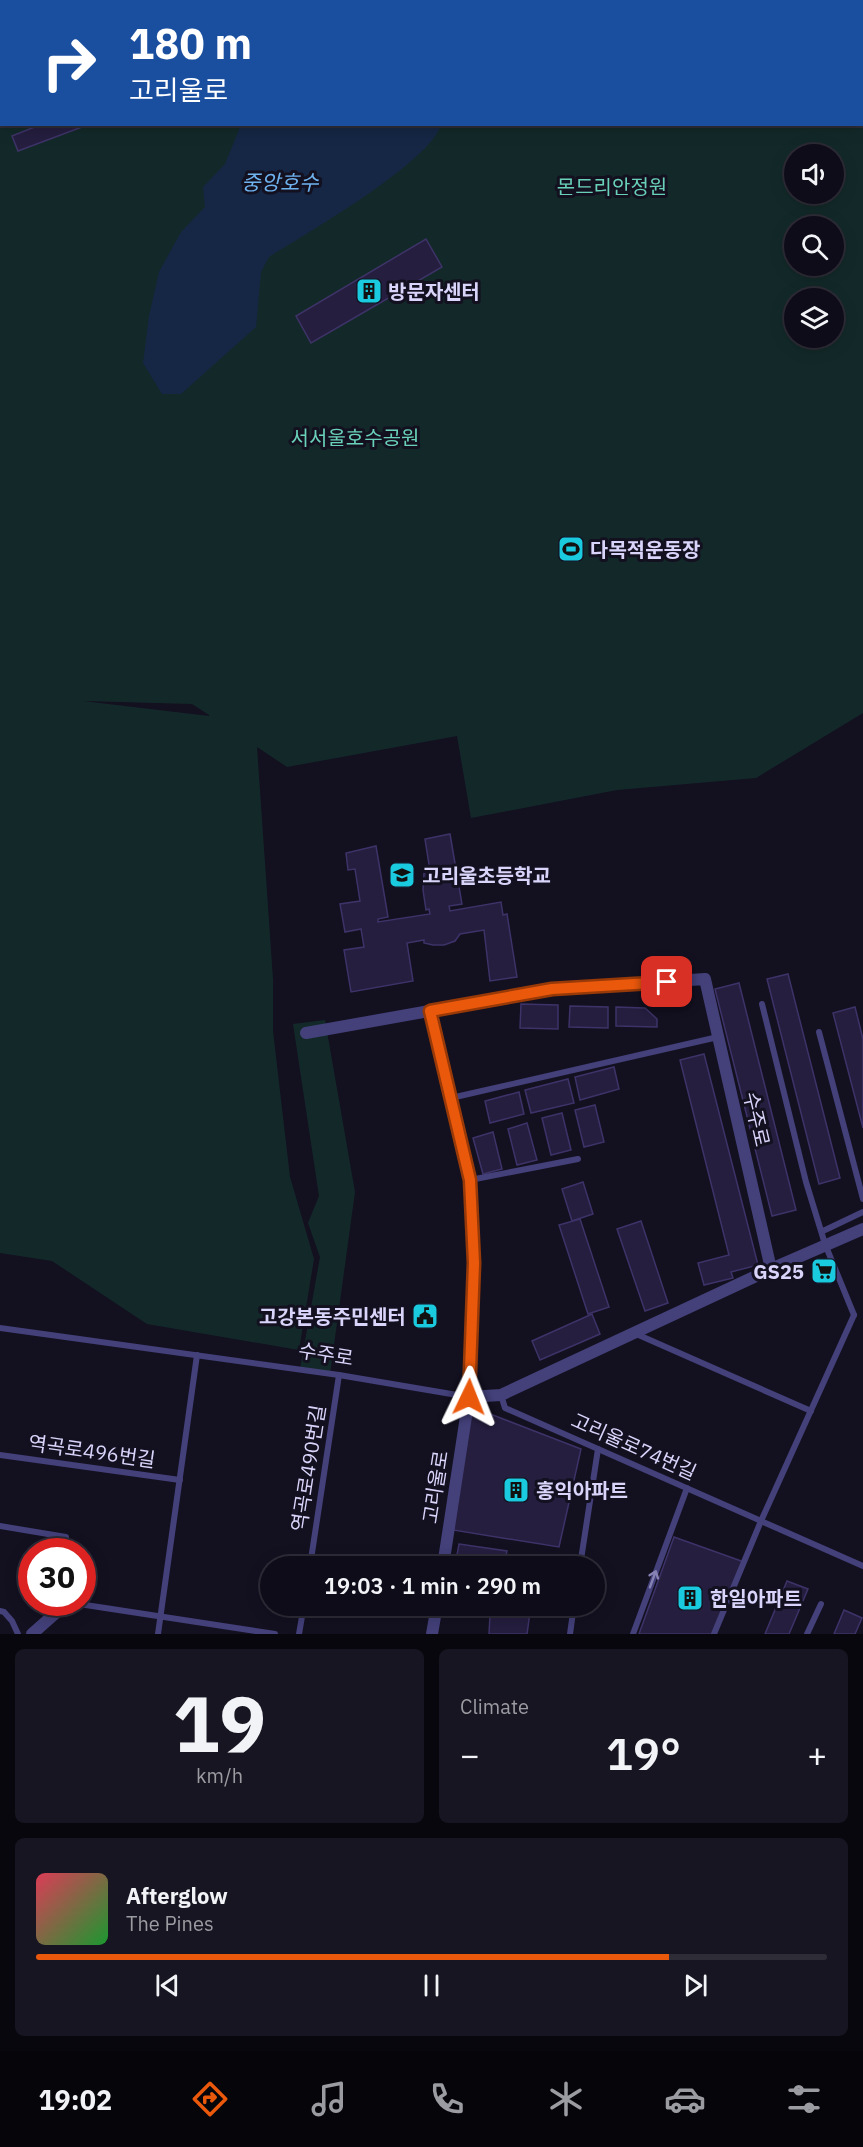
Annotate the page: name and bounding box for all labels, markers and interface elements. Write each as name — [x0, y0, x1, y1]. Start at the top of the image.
text: 180 m — [129, 16, 252, 71]
icon: right — [30, 24, 108, 102]
text: 고리울로 — [129, 72, 228, 107]
map controls — [784, 144, 844, 348]
button: sound — [784, 144, 844, 204]
water label: 중앙호수 — [241, 168, 319, 196]
park label: 몬드리안정원 — [557, 173, 667, 200]
button: search — [784, 216, 844, 276]
building icon: 방문자센터 — [354, 276, 384, 306]
place label: 방문자센터 — [388, 278, 480, 305]
button: layers — [784, 288, 844, 348]
park label: 서서울호수공원 — [291, 424, 419, 451]
sports icon: 다목적운동장 — [556, 534, 586, 564]
place label: 다목적운동장 — [590, 536, 700, 563]
school or university icon: 고리울초등학교 — [387, 860, 417, 890]
place label: 고리울초등학교 — [422, 862, 551, 889]
pin — [641, 956, 692, 1007]
icon: arrive — [650, 965, 683, 998]
street label: 수주로 — [738, 1089, 776, 1149]
supermarket icon: GS25 — [809, 1256, 839, 1286]
place label: GS25 — [753, 1258, 804, 1285]
public building icon: 고강본동주민센터 — [410, 1301, 440, 1331]
place label: 고강본동주민센터 — [259, 1303, 406, 1330]
street label: 수주로 — [297, 1336, 355, 1372]
position arrow — [437, 1365, 501, 1429]
street label: 역곡로490번길 — [285, 1403, 331, 1533]
street label: 고리울로74번길 — [567, 1406, 701, 1486]
street label: 역곡로496번길 — [27, 1429, 157, 1473]
street label: 고리울로 — [416, 1449, 454, 1525]
building icon: 홍익아파트 — [501, 1475, 531, 1505]
place label: 홍익아파트 — [536, 1477, 628, 1504]
speed limit sign: 30 — [18, 1538, 96, 1616]
one-way arrow — [648, 1570, 659, 1589]
text: 19:03 · 1 min · 290 m — [324, 1571, 541, 1600]
building icon: 한일아파트 — [675, 1583, 705, 1613]
place label: 한일아파트 — [710, 1585, 802, 1612]
text: 19 — [173, 1672, 266, 1773]
text: Climate — [460, 1693, 529, 1720]
text: 19° — [606, 1724, 681, 1782]
text: − — [460, 1733, 480, 1776]
text: + — [807, 1733, 827, 1776]
text: km/h — [196, 1762, 243, 1789]
text: Afterglow — [126, 1881, 228, 1910]
text: The Pines — [126, 1910, 214, 1937]
icon: previous — [151, 1969, 184, 2002]
icon: pause — [415, 1969, 448, 2002]
icon: next — [679, 1969, 712, 2002]
icon: directions — [189, 2078, 231, 2120]
icon: music — [308, 2078, 350, 2120]
icon: phone — [426, 2078, 468, 2120]
icon: climate — [545, 2078, 587, 2120]
icon: car — [664, 2078, 706, 2120]
icon: filters — [783, 2078, 825, 2120]
text: 19:02 — [38, 2082, 112, 2117]

